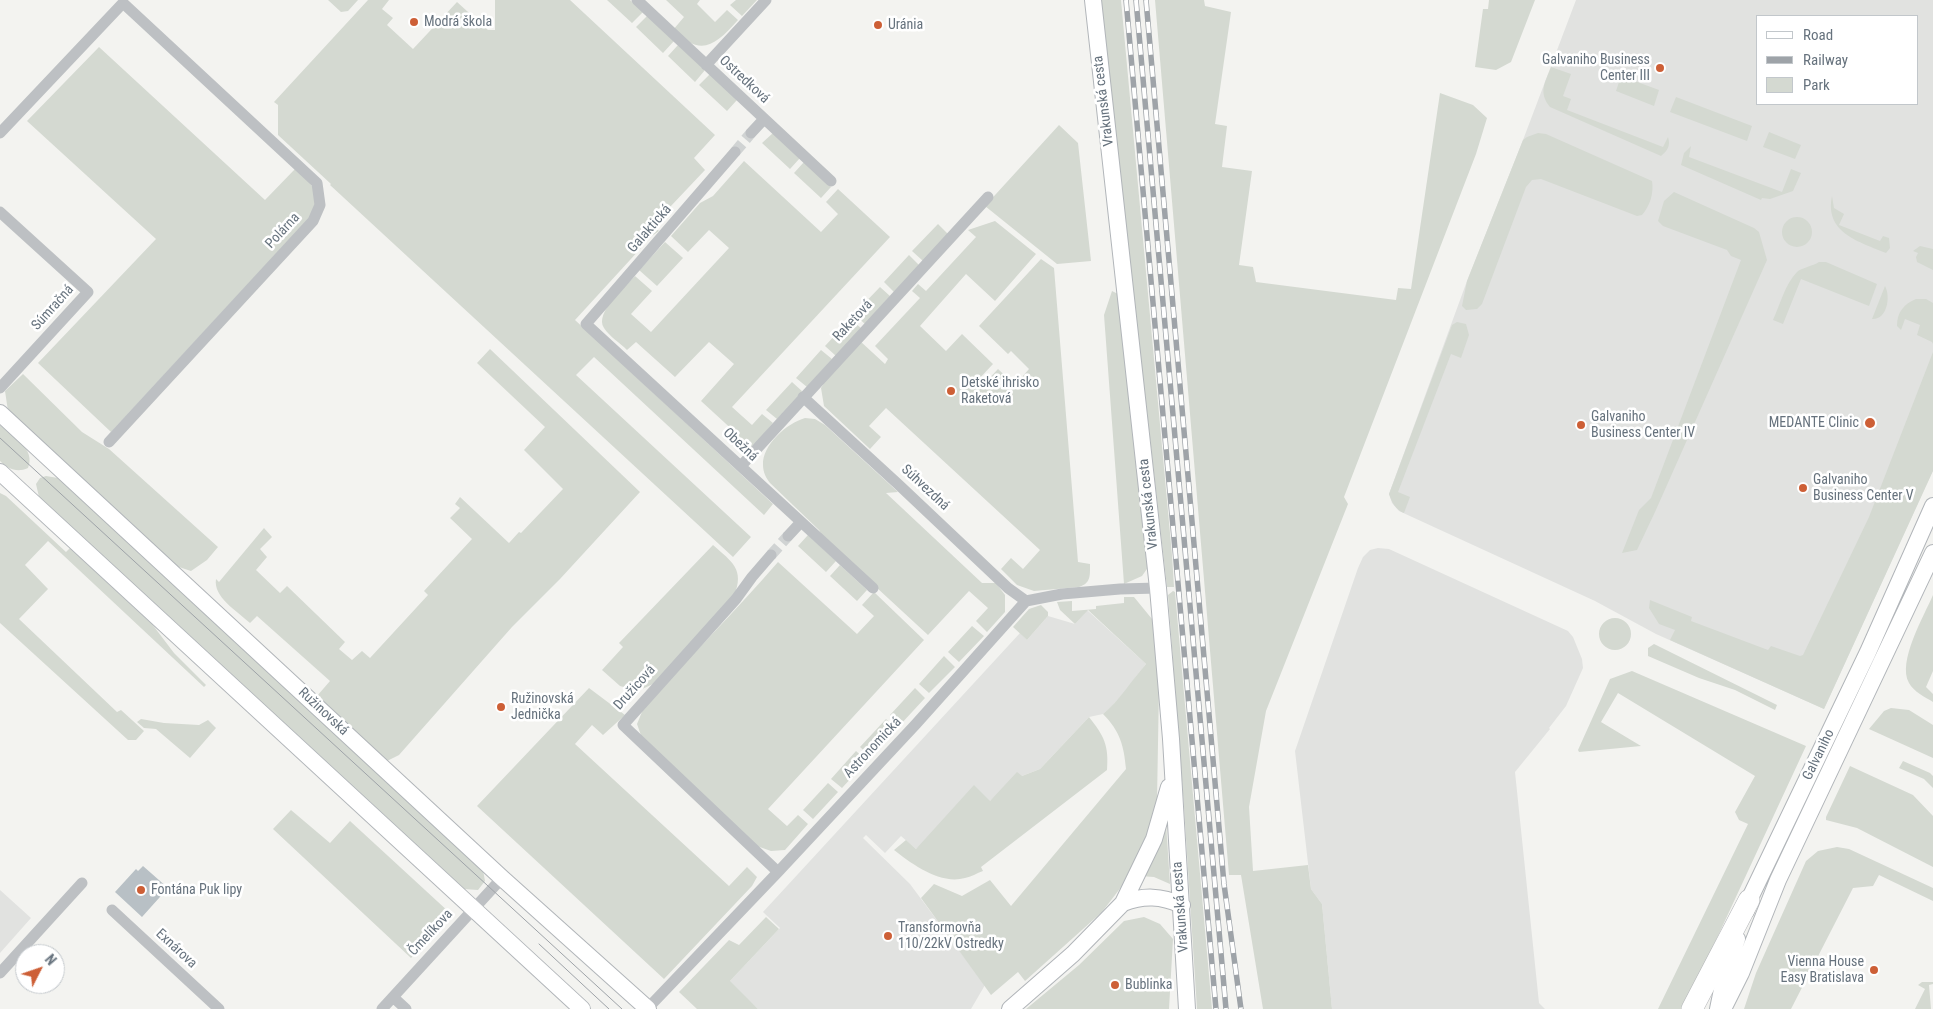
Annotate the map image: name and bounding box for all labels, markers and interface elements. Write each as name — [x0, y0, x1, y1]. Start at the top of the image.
place label: Modrá škola — [424, 14, 492, 30]
legend — [1756, 15, 1918, 105]
marker: Modrá škola — [408, 16, 420, 28]
place label: Uránia — [888, 17, 923, 33]
marker: Uránia — [872, 19, 884, 31]
text: Road — [1803, 26, 1833, 44]
text: Railway — [1803, 51, 1848, 69]
place label: Galvaniho Business Center III — [1542, 52, 1650, 84]
street label: Ostredková — [715, 53, 773, 107]
street label: Vrakunská cesta — [1090, 55, 1118, 147]
marker: Galvaniho Business Center III — [1654, 62, 1666, 74]
text: Park — [1803, 76, 1830, 94]
street label: Galaktická — [625, 202, 675, 256]
street label: Polárna — [262, 210, 304, 252]
street label: Súmračná — [28, 282, 78, 334]
street label: Raketová — [830, 297, 876, 345]
place label: Detské ihrisko Raketová — [961, 375, 1039, 408]
marker: Detské ihrisko Raketová — [945, 385, 957, 397]
place label: Galvaniho Business Center IV — [1591, 409, 1695, 442]
place label: MEDANTE Clinic — [1769, 415, 1859, 431]
marker: MEDANTE Clinic — [1863, 416, 1877, 430]
marker: Galvaniho Business Center IV — [1575, 419, 1587, 431]
street label: Obežná — [719, 425, 761, 465]
street label: Vrakunská cesta — [1136, 458, 1162, 550]
street label: Súhvezdná — [897, 461, 953, 515]
place label: Galvaniho Business Center V — [1813, 472, 1914, 504]
marker: Galvaniho Business Center V — [1797, 482, 1809, 494]
street label: Družicová — [611, 662, 659, 714]
street label: Ružinovská — [294, 684, 352, 740]
place label: Ružinovská Jednička — [511, 691, 574, 724]
marker: Ružinovská Jednička — [495, 701, 507, 713]
street label: Astronomická — [841, 714, 905, 782]
street label: Galvaniho — [1799, 727, 1839, 783]
street label: Vrakunská cesta — [1169, 861, 1193, 953]
place label: Fontána Puk lipy — [151, 882, 242, 898]
marker: Fontána Puk lipy — [135, 884, 147, 896]
street label: Čmelíkova — [405, 906, 457, 960]
place label: Transformovňa 110/22kV Ostredky — [898, 920, 1004, 952]
street label: Exnárova — [152, 926, 200, 972]
marker: Transformovňa 110/22kV Ostredky — [882, 930, 894, 942]
north arrow — [15, 944, 65, 994]
text: N — [42, 951, 59, 968]
place label: Vienna House Easy Bratislava — [1780, 954, 1864, 986]
marker: Vienna House Easy Bratislava — [1868, 964, 1880, 976]
place label: Bublinka — [1125, 977, 1173, 993]
marker: Bublinka — [1109, 979, 1121, 991]

